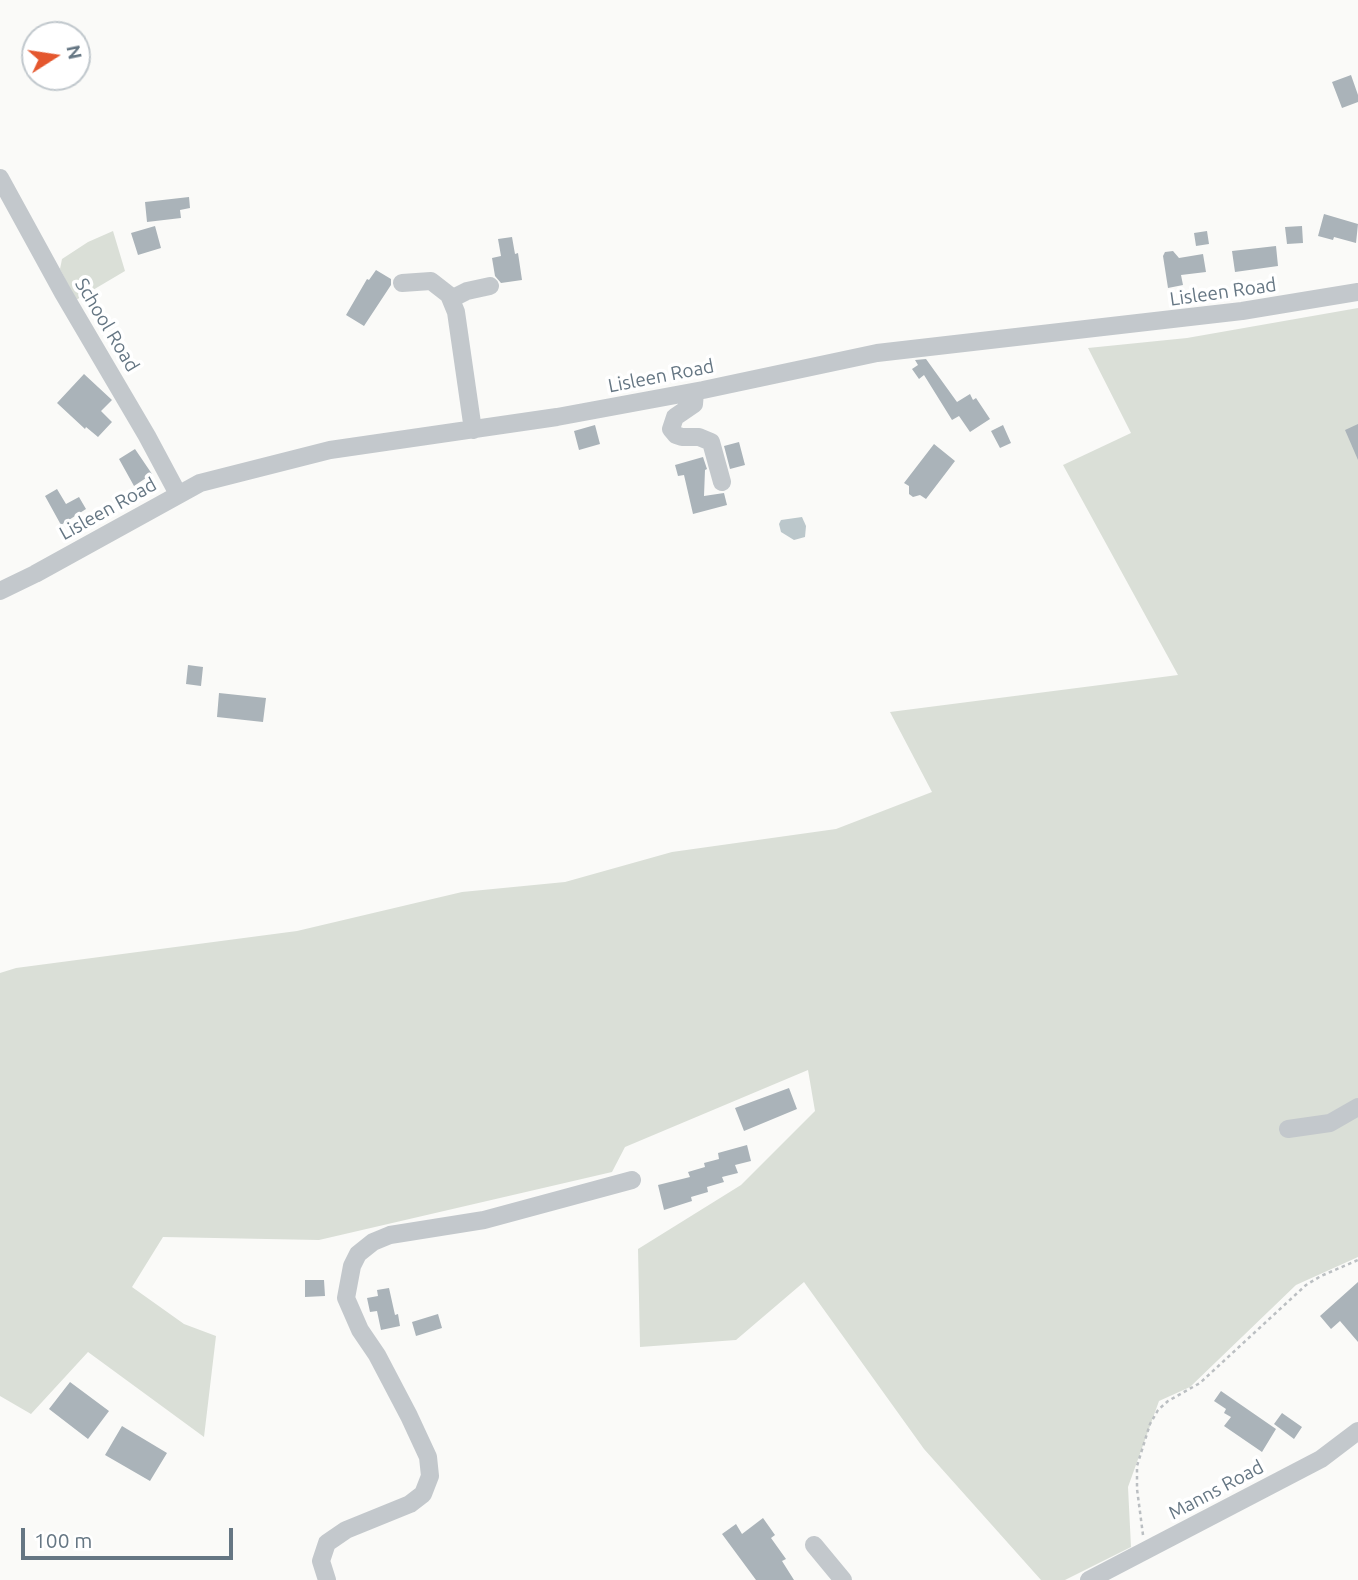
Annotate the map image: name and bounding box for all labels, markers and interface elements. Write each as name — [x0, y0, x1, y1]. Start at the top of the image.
north arrow — [21, 21, 91, 91]
text: N — [62, 43, 87, 61]
street label: Lisleen Road — [1168, 273, 1278, 311]
street label: School Road — [70, 274, 144, 376]
street label: Lisleen Road — [606, 355, 716, 397]
street label: Lisleen Road — [55, 473, 161, 545]
street label: Manns Road — [1165, 1455, 1267, 1525]
scale bar — [24, 1514, 236, 1558]
text: 100 m — [34, 1528, 92, 1552]

